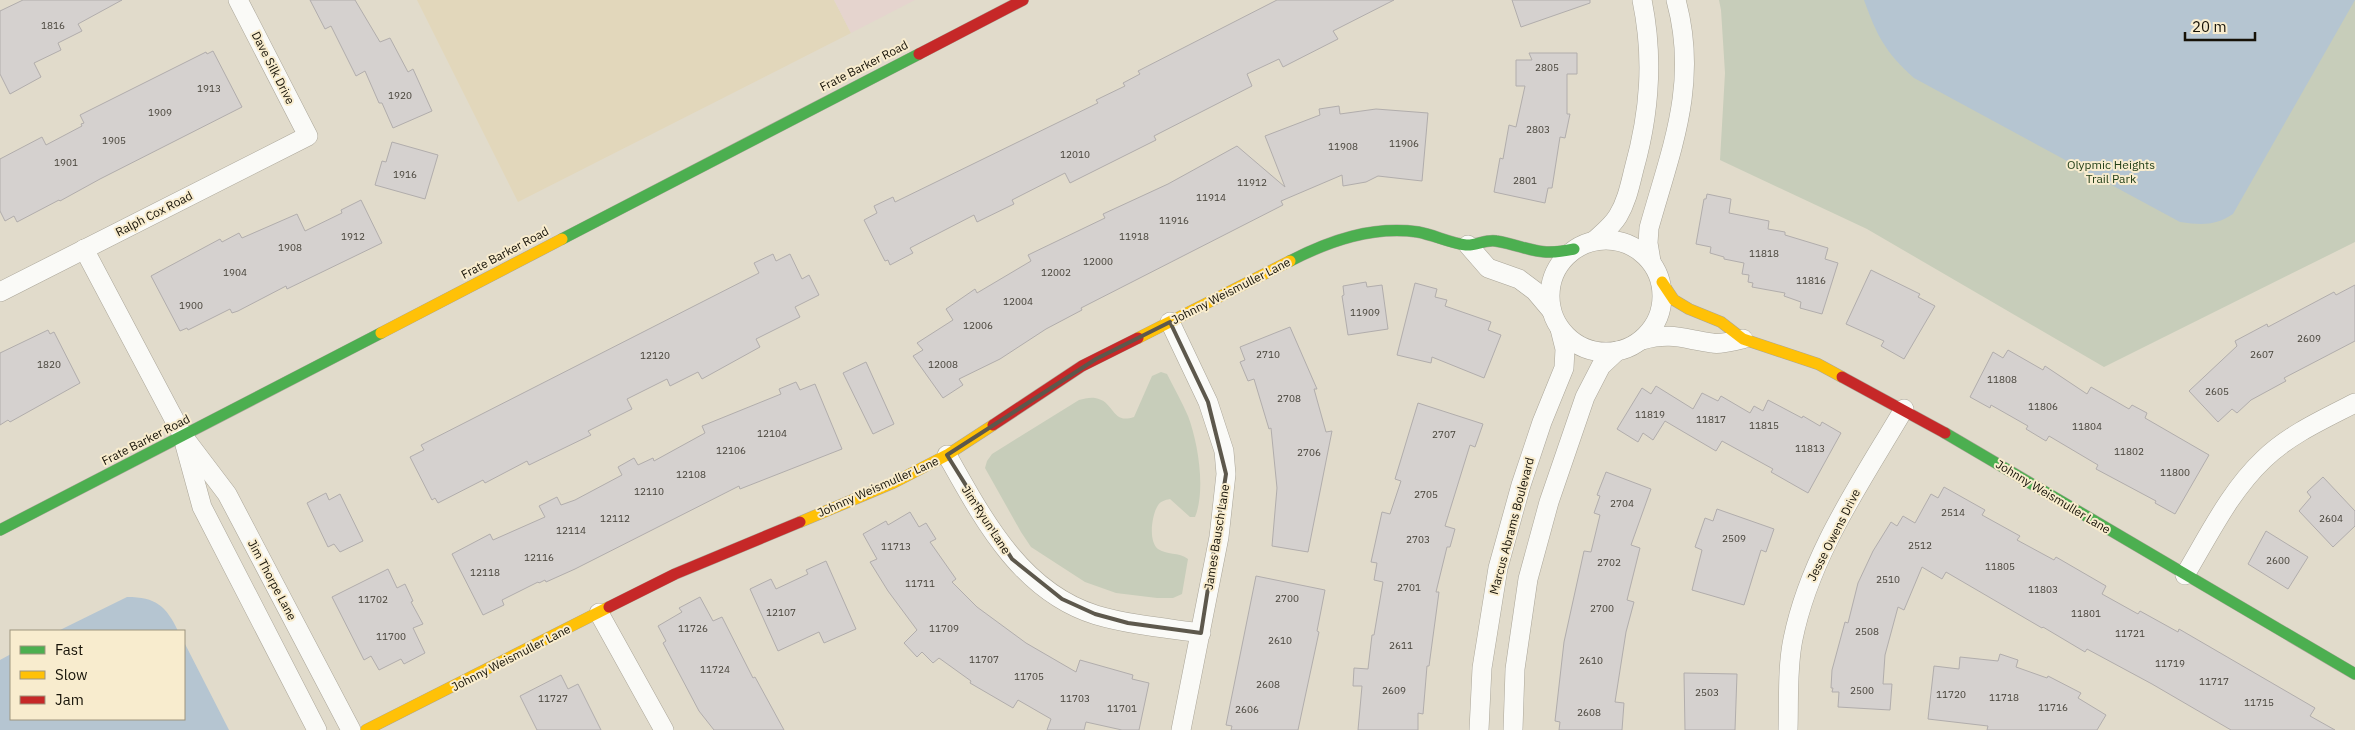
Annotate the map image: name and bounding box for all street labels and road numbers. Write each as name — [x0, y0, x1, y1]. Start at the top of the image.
street label: Dave Silk Drive — [249, 29, 298, 107]
street label: Frate Barker Road — [817, 37, 910, 94]
street label: Ralph Cox Road — [113, 188, 195, 239]
street label: Frate Barker Road — [458, 223, 551, 282]
street label: Johnny Weismuller Lane — [1169, 254, 1293, 327]
street label: Frate Barker Road — [99, 411, 192, 468]
street label: Johnny Weismuller Lane — [815, 453, 941, 520]
street label: Marcus Abrams Boulevard — [1486, 456, 1537, 596]
street label: Johnny Weismuller Lane — [1993, 456, 2114, 537]
street label: Jim Ryun Lane — [959, 483, 1014, 557]
street label: James Bausch Lane — [1201, 483, 1232, 591]
street label: Jesse Owens Drive — [1804, 486, 1863, 583]
street label: Jim Thorpe Lane — [245, 537, 300, 623]
street label: Johnny Weismuller Lane — [449, 621, 573, 694]

